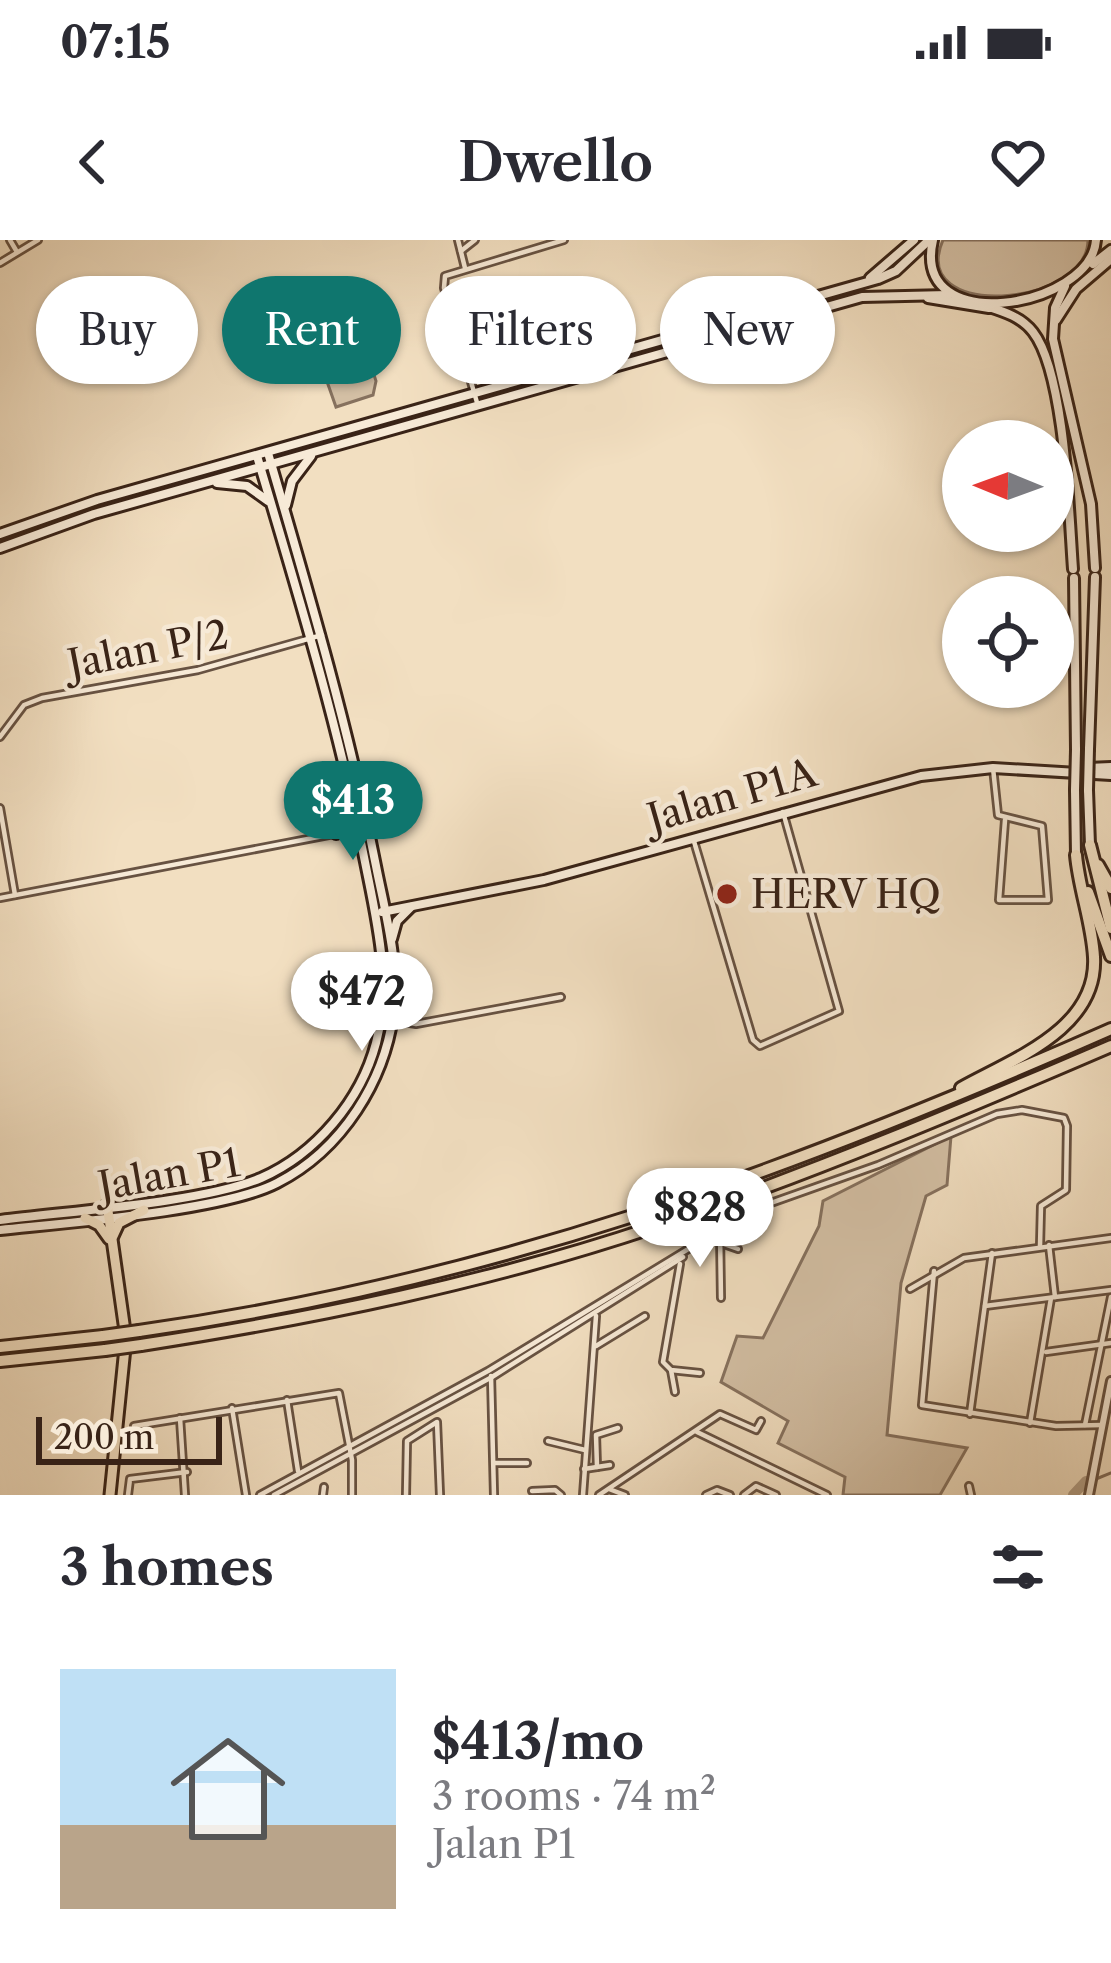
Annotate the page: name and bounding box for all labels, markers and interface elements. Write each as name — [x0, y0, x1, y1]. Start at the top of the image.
text: 07:15 — [60, 14, 171, 70]
icon: back — [60, 129, 126, 195]
text: Dwello — [458, 129, 653, 195]
icon: heart — [985, 129, 1051, 195]
chip: Buy — [36, 276, 198, 384]
chip: Rent — [222, 276, 401, 384]
chip: Filters — [425, 276, 636, 384]
chip: New — [660, 276, 835, 384]
north arrow — [942, 420, 1074, 552]
map controls — [942, 420, 1074, 708]
button: locate — [942, 576, 1074, 708]
street label: Jalan P/2 — [58, 610, 232, 689]
street label: Jalan P1A — [636, 748, 823, 844]
pin: $413 — [282, 761, 424, 863]
text: $413 — [311, 776, 395, 824]
place label: HERV HQ — [751, 870, 941, 918]
marker: HERV HQ — [714, 881, 740, 907]
pin: $472 — [291, 952, 433, 1054]
text: $472 — [318, 967, 406, 1015]
street label: Jalan P1 — [89, 1138, 244, 1211]
pin: $828 — [629, 1168, 771, 1270]
text: $828 — [654, 1183, 746, 1231]
scale bar — [36, 1411, 222, 1464]
text: 200 m — [54, 1417, 154, 1458]
icon: filters — [985, 1534, 1051, 1600]
text: 3 homes — [60, 1536, 274, 1598]
text: $413/mo — [432, 1710, 644, 1772]
icon: home — [156, 1717, 300, 1861]
text: 3 rooms · 74 m² — [432, 1772, 716, 1820]
text: Jalan P1 — [432, 1820, 575, 1868]

